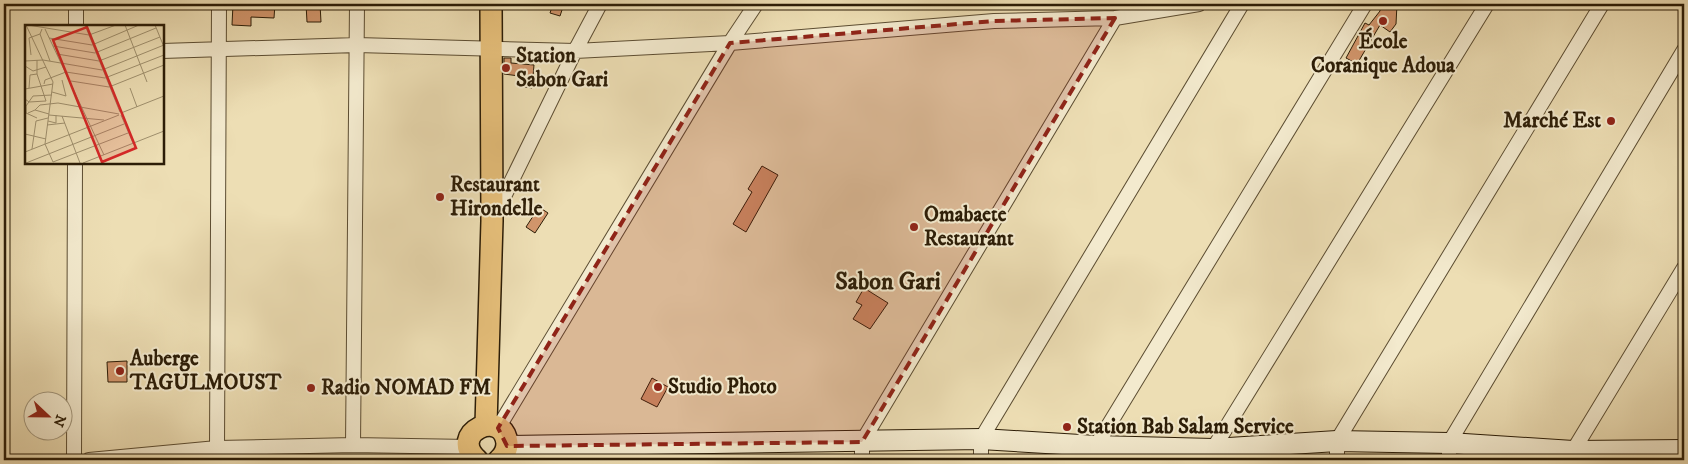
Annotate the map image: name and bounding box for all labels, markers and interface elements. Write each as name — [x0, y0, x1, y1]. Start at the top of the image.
marker: École Coranique Adoua — [1377, 15, 1389, 27]
inset map — [25, 25, 164, 164]
place label: École Coranique Adoua — [1311, 27, 1456, 79]
place label: Station Sabon Gari — [516, 43, 609, 93]
marker: Station Sabon Gari — [500, 62, 512, 74]
place label: Marché Est — [1503, 108, 1601, 134]
marker: Marché Est — [1605, 115, 1617, 127]
place label: Restaurant Hirondelle — [450, 172, 543, 222]
marker: Restaurant Hirondelle — [434, 191, 446, 203]
place label: Omabaete Restaurant — [924, 202, 1014, 252]
marker: Omabaete Restaurant — [908, 221, 920, 233]
district label: Sabon Gari — [835, 267, 941, 297]
place label: Auberge TAGULMOUST — [129, 346, 283, 396]
marker: Auberge TAGULMOUST — [114, 365, 126, 377]
place label: Studio Photo — [668, 374, 777, 400]
place label: Radio NOMAD FM — [321, 375, 491, 401]
marker: Studio Photo — [652, 381, 664, 393]
marker: Radio NOMAD FM — [305, 382, 317, 394]
north arrow — [22, 392, 72, 442]
text: N — [48, 412, 70, 430]
place label: Station Bab Salam Service — [1077, 414, 1294, 440]
marker: Station Bab Salam Service — [1061, 421, 1073, 433]

